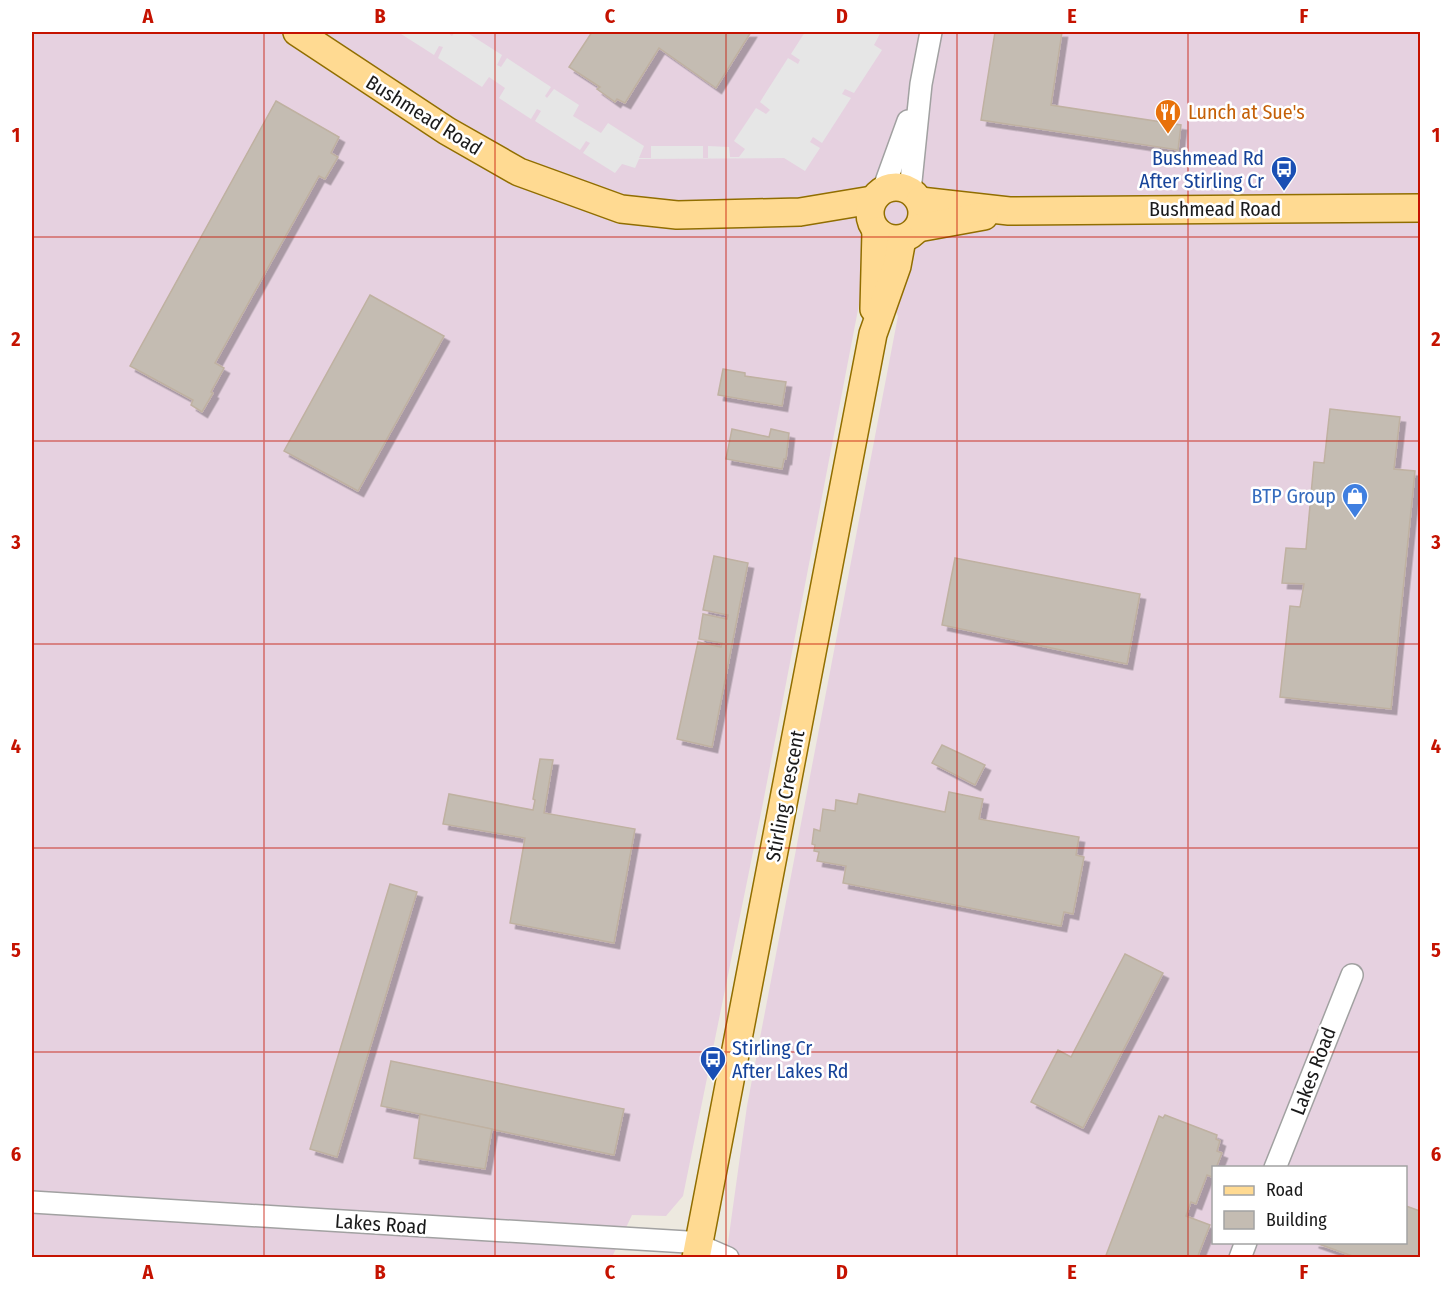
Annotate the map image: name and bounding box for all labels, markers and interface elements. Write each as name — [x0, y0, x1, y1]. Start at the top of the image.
text: A — [142, 4, 155, 28]
text: B — [374, 4, 386, 28]
text: C — [605, 4, 616, 28]
text: D — [836, 4, 848, 28]
text: E — [1067, 4, 1077, 28]
text: F — [1300, 4, 1309, 28]
street label: Bushmead Road — [362, 70, 486, 160]
restaurant icon: Lunch at Sue's — [1153, 97, 1183, 135]
place label: Lunch at Sue's — [1188, 100, 1305, 124]
text: 1 — [12, 123, 20, 147]
text: 1 — [1432, 123, 1440, 147]
place label: Bushmead Rd After Stirling Cr — [1139, 146, 1264, 193]
bus stop icon: Bushmead Rd After Stirling Cr — [1269, 154, 1299, 192]
street label: Bushmead Road — [1149, 197, 1281, 221]
text: 2 — [10, 327, 21, 351]
text: 2 — [1430, 327, 1441, 351]
shop icon: BTP Group — [1340, 481, 1370, 519]
place label: BTP Group — [1252, 484, 1336, 508]
text: 3 — [10, 530, 21, 554]
text: 3 — [1430, 530, 1441, 554]
street label: Stirling Crescent — [761, 728, 810, 864]
text: 4 — [11, 734, 21, 758]
text: 4 — [1431, 734, 1441, 758]
text: 5 — [11, 938, 21, 962]
text: 5 — [1431, 938, 1441, 962]
street label: Lakes Road — [1285, 1024, 1341, 1118]
place label: Stirling Cr After Lakes Rd — [732, 1036, 849, 1083]
bus stop icon: Stirling Cr After Lakes Rd — [698, 1044, 728, 1082]
text: 6 — [11, 1142, 21, 1166]
text: 6 — [1431, 1142, 1441, 1166]
legend — [1212, 1166, 1407, 1244]
text: Road — [1266, 1179, 1303, 1201]
street label: Lakes Road — [334, 1209, 428, 1239]
text: Building — [1266, 1209, 1327, 1231]
text: A — [142, 1260, 155, 1284]
text: B — [374, 1260, 386, 1284]
text: C — [605, 1260, 616, 1284]
text: D — [836, 1260, 848, 1284]
text: E — [1067, 1260, 1077, 1284]
text: F — [1300, 1260, 1309, 1284]

